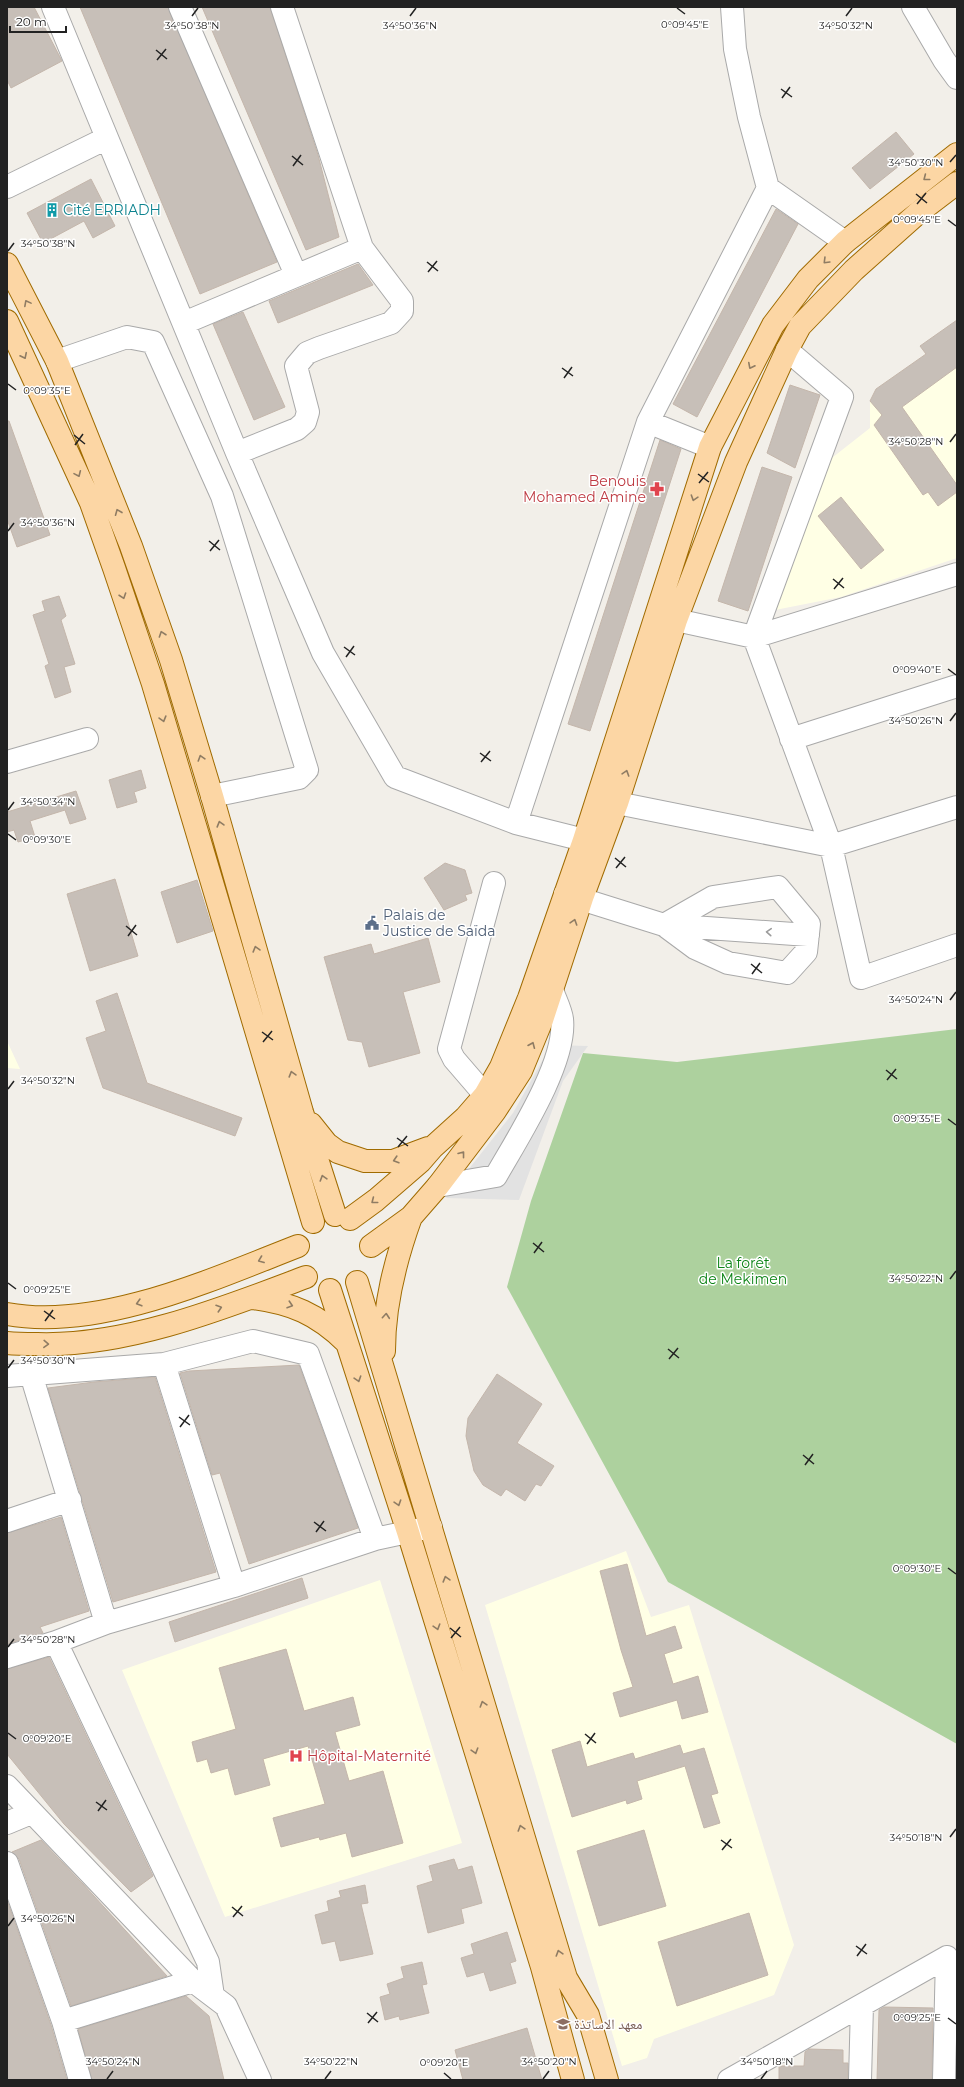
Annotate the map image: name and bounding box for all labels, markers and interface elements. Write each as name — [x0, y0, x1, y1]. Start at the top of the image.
scale bar — [10, 8, 66, 34]
text: 20 m — [16, 14, 47, 29]
text: 0°09'45"E — [661, 18, 709, 31]
text: 34°50'38"N — [165, 19, 219, 32]
text: 34°50'36"N — [383, 19, 437, 32]
text: 34°50'32"N — [819, 19, 873, 32]
text: 34°50'30"N — [889, 156, 943, 169]
one-way arrow — [924, 174, 931, 181]
place label: Cité ERRIADH — [63, 201, 161, 219]
building icon: Cité ERRIADH — [44, 202, 60, 218]
text: 0°09'45"E — [893, 213, 941, 226]
text: 34°50'38"N — [21, 237, 75, 250]
one-way arrow — [823, 256, 831, 264]
one-way arrow — [25, 300, 32, 307]
one-way arrow — [19, 351, 27, 359]
one-way arrow — [749, 362, 756, 370]
text: 0°09'35"E — [23, 384, 71, 397]
text: 34°50'28"N — [889, 435, 943, 448]
one-way arrow — [73, 470, 81, 477]
place label: Benouis Mohamed Amine — [523, 472, 646, 506]
pharmacy icon: Benouis Mohamed Amine — [649, 481, 665, 497]
one-way arrow — [690, 494, 699, 501]
one-way arrow — [114, 509, 122, 516]
text: 34°50'36"N — [21, 516, 75, 529]
one-way arrow — [118, 592, 127, 599]
one-way arrow — [158, 631, 166, 638]
text: 0°09'40"E — [893, 663, 942, 676]
text: 34°50'26"N — [889, 714, 943, 727]
one-way arrow — [158, 716, 167, 723]
one-way arrow — [197, 755, 205, 762]
one-way arrow — [621, 770, 630, 777]
text: 34°50'34"N — [21, 795, 75, 808]
one-way arrow — [216, 821, 225, 828]
text: 0°09'30"E — [23, 833, 72, 846]
place label: Palais de Justice de Saïda — [382, 906, 496, 940]
public building icon: Palais de Justice de Saïda — [364, 915, 380, 931]
one-way arrow — [569, 919, 578, 926]
one-way arrow — [766, 927, 772, 936]
one-way arrow — [252, 946, 261, 953]
text: 34°50'24"N — [889, 993, 943, 1006]
one-way arrow — [527, 1042, 535, 1049]
one-way arrow — [288, 1071, 297, 1078]
text: 34°50'32"N — [21, 1074, 75, 1087]
text: 0°09'35"E — [893, 1112, 941, 1125]
one-way arrow — [458, 1152, 465, 1159]
one-way arrow — [393, 1155, 400, 1164]
one-way arrow — [319, 1175, 328, 1182]
one-way arrow — [371, 1197, 378, 1204]
park label: La forêt de Mekimen — [699, 1254, 787, 1288]
one-way arrow — [258, 1256, 265, 1264]
text: 34°50'22"N — [889, 1272, 943, 1285]
text: 0°09'25"E — [23, 1283, 71, 1296]
one-way arrow — [135, 1298, 142, 1307]
one-way arrow — [286, 1300, 293, 1309]
one-way arrow — [215, 1304, 222, 1313]
one-way arrow — [381, 1313, 390, 1319]
one-way arrow — [43, 1340, 49, 1348]
text: 34°50'30"N — [21, 1354, 75, 1367]
one-way arrow — [353, 1376, 362, 1383]
one-way arrow — [393, 1499, 402, 1506]
text: 0°09'30"E — [893, 1562, 942, 1575]
one-way arrow — [442, 1576, 451, 1583]
one-way arrow — [432, 1623, 441, 1630]
text: 34°50'28"N — [21, 1633, 75, 1646]
one-way arrow — [479, 1701, 488, 1708]
text: 0°09'20"E — [23, 1732, 72, 1745]
place label: Hôpital-Maternité — [307, 1747, 431, 1765]
hospital icon: Hôpital-Maternité — [288, 1748, 304, 1764]
one-way arrow — [470, 1748, 479, 1755]
one-way arrow — [517, 1825, 526, 1832]
text: 34°50'18"N — [890, 1831, 942, 1844]
text: 34°50'26"N — [21, 1912, 75, 1925]
one-way arrow — [555, 1950, 563, 1957]
text: 0°09'25"E — [893, 2011, 941, 2024]
place label: معهد الاساتذة — [574, 2015, 642, 2033]
school or university icon: معهد الاساتذة — [555, 2016, 571, 2032]
text: 34°50'24"N — [86, 2055, 140, 2068]
text: 34°50'22"N — [304, 2055, 358, 2068]
text: 34°50'20"N — [521, 2055, 577, 2068]
text: 34°50'18"N — [741, 2055, 793, 2068]
text: 0°09'20"E — [420, 2056, 469, 2069]

